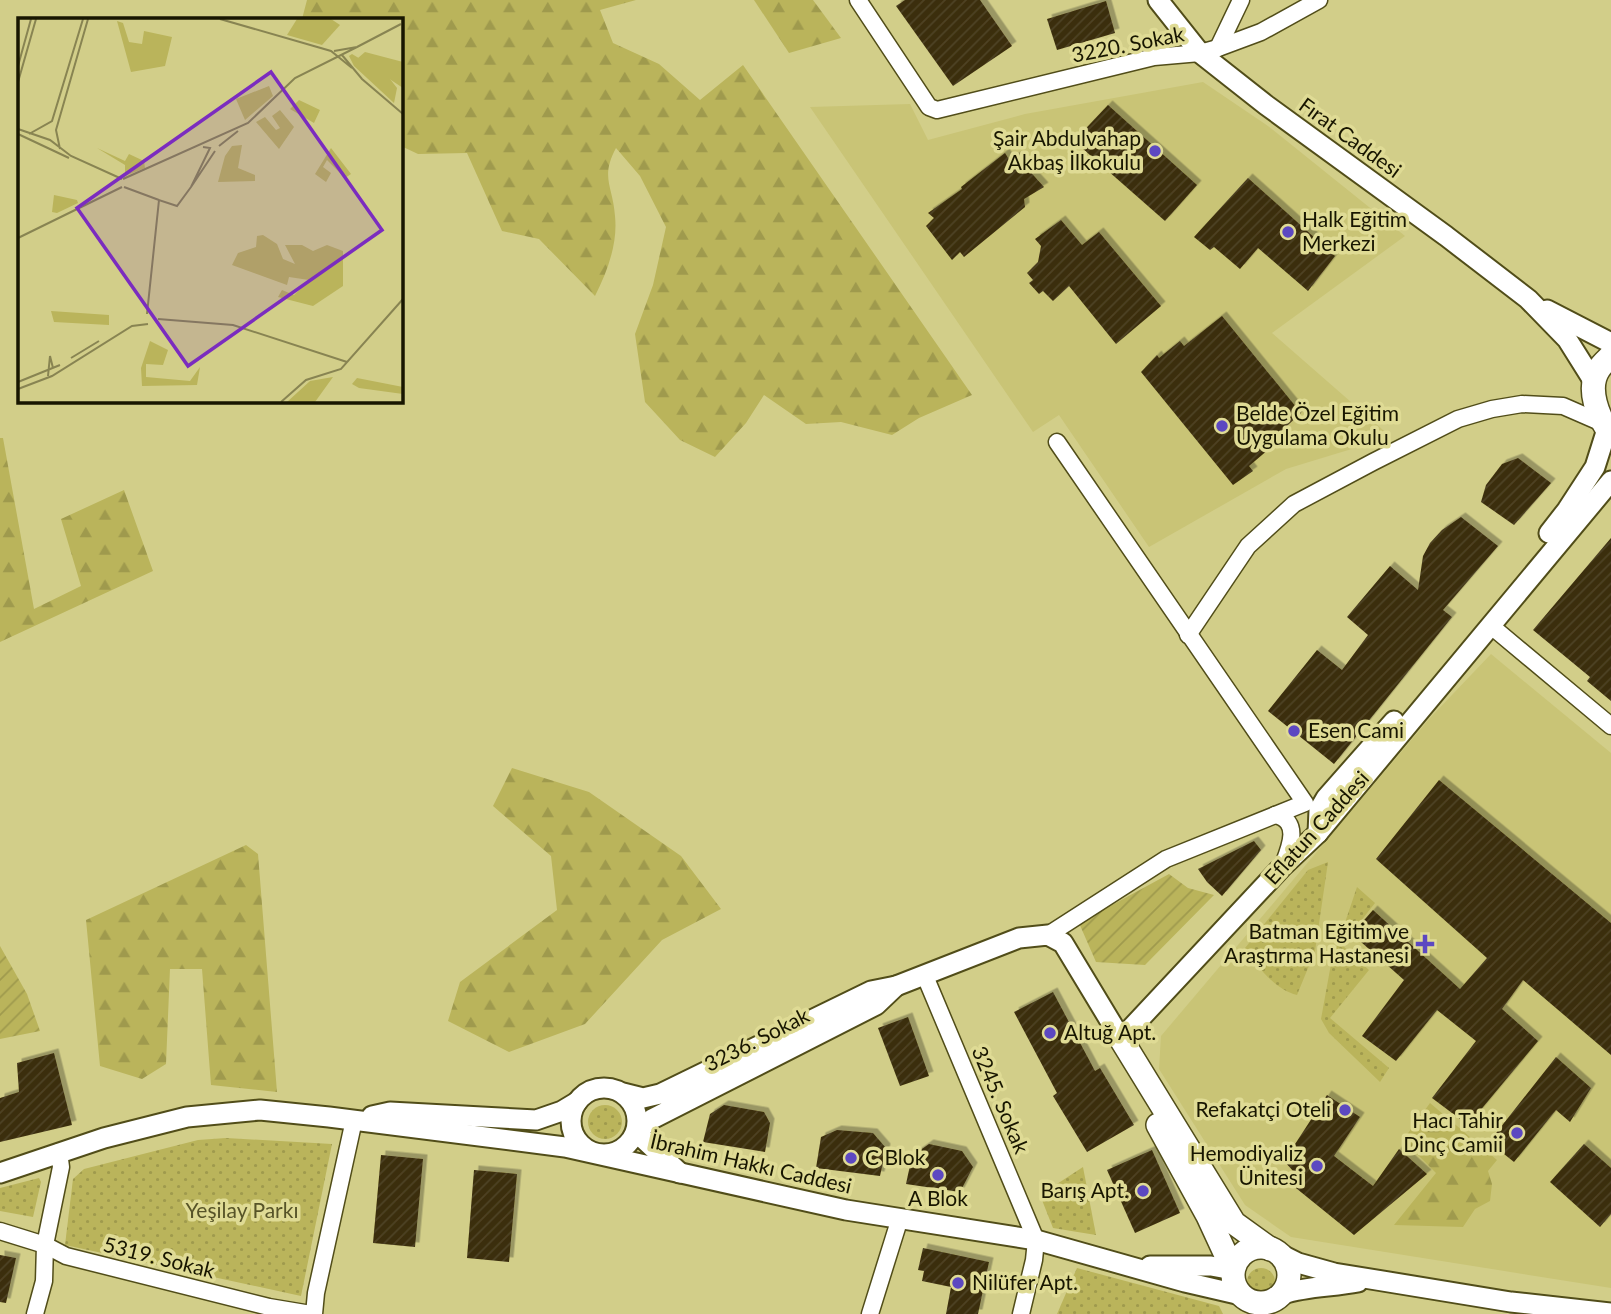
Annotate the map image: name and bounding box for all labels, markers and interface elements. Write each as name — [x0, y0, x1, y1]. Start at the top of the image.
inset map — [18, 18, 402, 402]
street label: 3220. Sokak — [1069, 20, 1186, 67]
street label: Fırat Caddesi — [1295, 91, 1407, 182]
place label: Şair Abdulvahap Akbaş İlkokulu — [993, 125, 1141, 174]
marker: Şair Abdulvahap Akbaş İlkokulu — [1147, 143, 1163, 159]
place label: Halk Eğitim Merkezi — [1302, 206, 1407, 255]
marker: Halk Eğitim Merkezi — [1280, 224, 1296, 240]
place label: Belde Özel Eğitim Uygulama Okulu — [1236, 400, 1399, 449]
marker: Belde Özel Eğitim Uygulama Okulu — [1214, 418, 1230, 434]
place label: Esen Cami — [1308, 717, 1404, 742]
marker: Esen Cami — [1286, 723, 1302, 739]
street label: Eflatun Caddesi — [1258, 765, 1373, 889]
place label: Batman Eğitim ve Araştırma Hastanesi — [1224, 918, 1409, 967]
marker: Batman Eğitim ve Araştırma Hastanesi — [1415, 934, 1435, 954]
street label: 3236. Sokak — [700, 1001, 813, 1076]
place label: Altuğ Apt. — [1064, 1019, 1156, 1044]
marker: Altuğ Apt. — [1042, 1025, 1058, 1041]
street label: 3245. Sokak — [968, 1042, 1035, 1157]
place label: Refakatçi Oteli — [1196, 1096, 1331, 1121]
marker: Refakatçi Oteli — [1337, 1102, 1353, 1118]
place label: Hacı Tahir Dinç Camii — [1403, 1107, 1503, 1156]
marker: Hacı Tahir Dinç Camii — [1509, 1125, 1525, 1141]
street label: İbrahim Hakkı Caddesi — [648, 1127, 854, 1198]
place label: Hemodiyaliz Ünitesi — [1190, 1140, 1303, 1189]
place label: C Blok — [865, 1144, 926, 1169]
marker: C Blok — [843, 1150, 859, 1166]
marker: Hemodiyaliz Ünitesi — [1309, 1158, 1325, 1174]
marker: A Blok — [930, 1167, 946, 1183]
place label: Barış Apt. — [1040, 1177, 1129, 1202]
marker: Barış Apt. — [1135, 1183, 1151, 1199]
place label: A Blok — [908, 1185, 968, 1210]
park label: Yeşilay Parkı — [186, 1197, 298, 1222]
street label: 5319. Sokak — [101, 1231, 218, 1283]
place label: Nilüfer Apt. — [972, 1269, 1078, 1294]
marker: Nilüfer Apt. — [950, 1275, 966, 1291]

